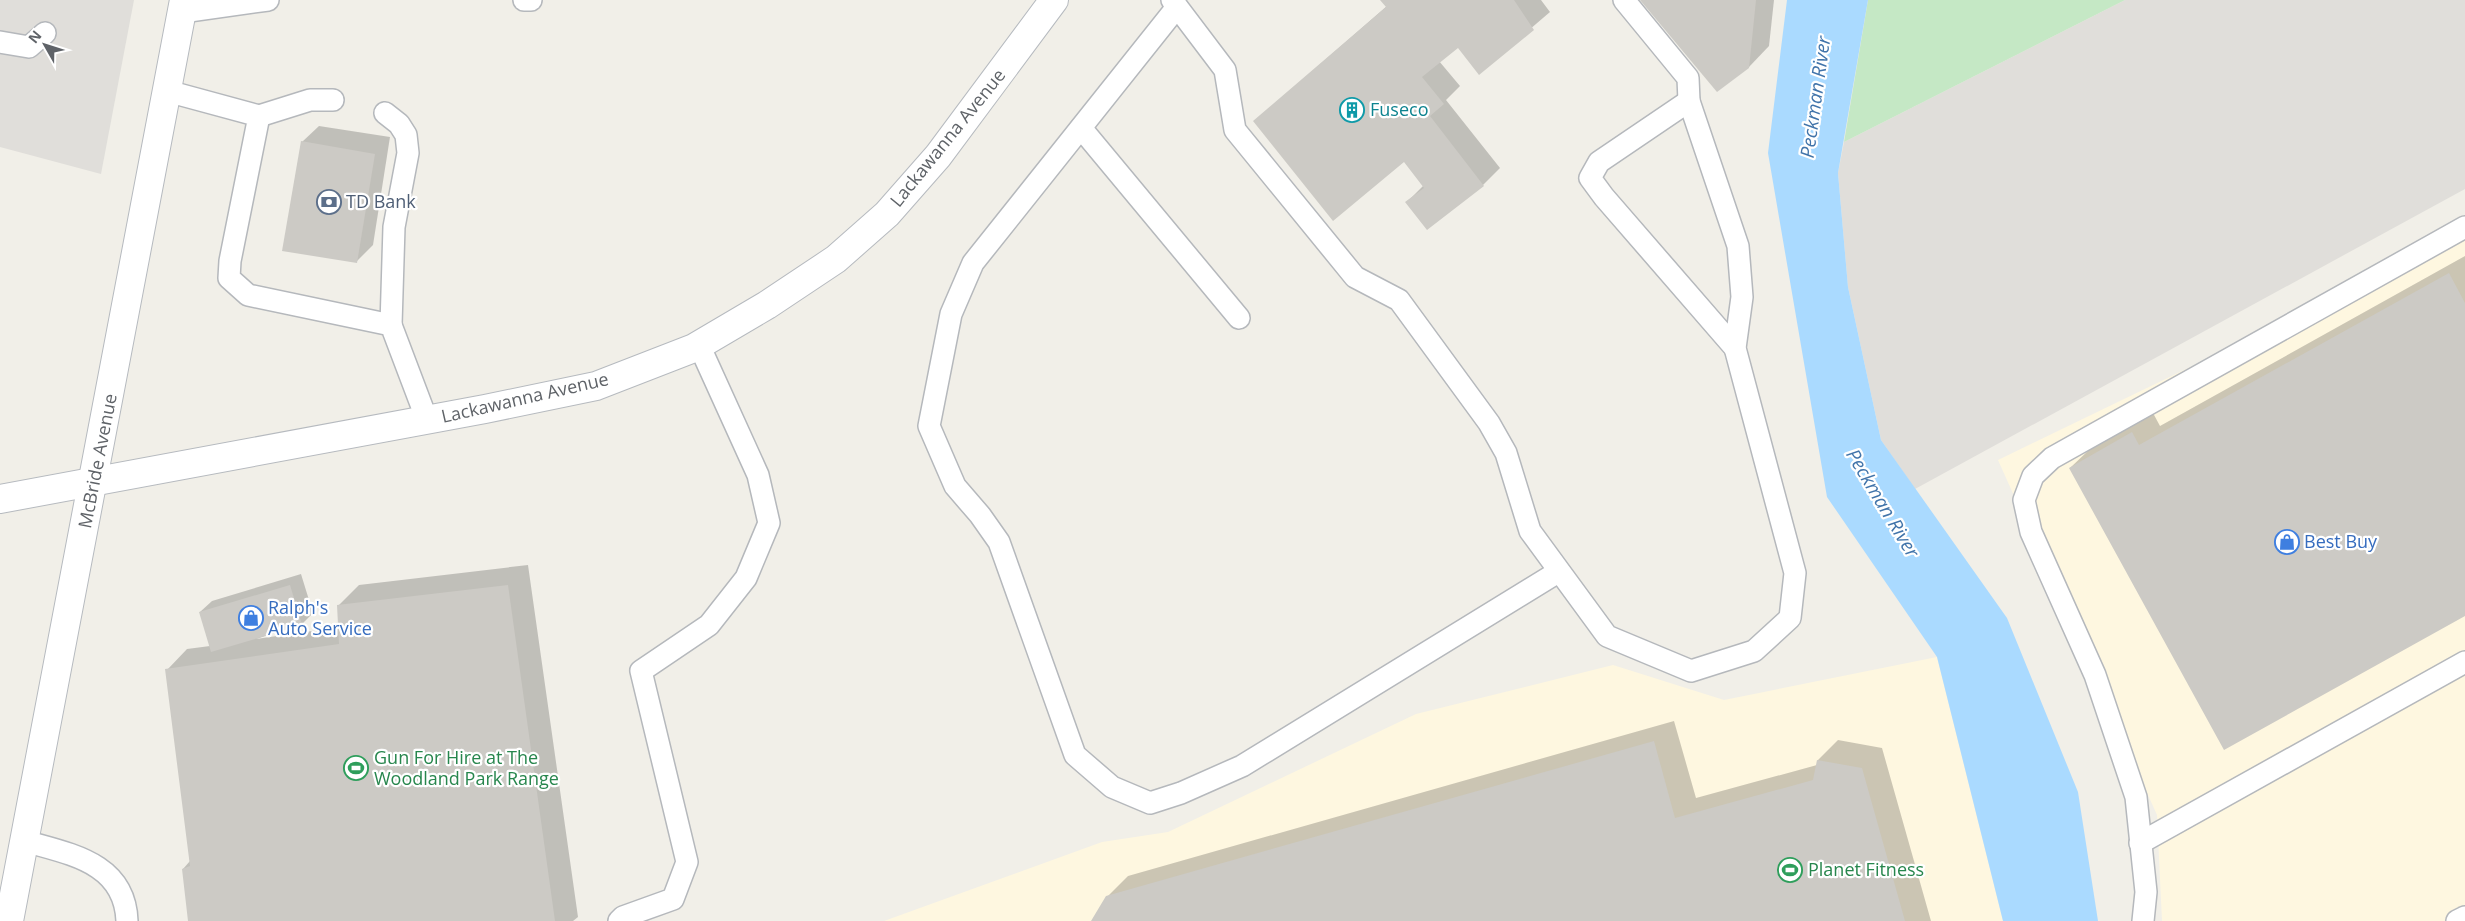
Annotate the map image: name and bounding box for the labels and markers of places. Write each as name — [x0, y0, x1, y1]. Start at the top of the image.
building icon: Fuseco — [1339, 97, 1365, 123]
place label: Fuseco — [1370, 97, 1428, 121]
bank icon: TD Bank — [316, 189, 342, 215]
place label: TD Bank — [346, 189, 416, 213]
shop icon: Best Buy — [2274, 529, 2300, 555]
place label: Best Buy — [2304, 529, 2378, 553]
place label: Ralph's Auto Service — [268, 595, 372, 640]
shop icon: Ralph's Auto Service — [238, 605, 264, 631]
place label: Gun For Hire at The Woodland Park Range — [374, 745, 559, 790]
sports icon: Gun For Hire at The Woodland Park Range — [343, 755, 369, 781]
sports icon: Planet Fitness — [1777, 857, 1803, 883]
place label: Planet Fitness — [1808, 857, 1924, 881]

